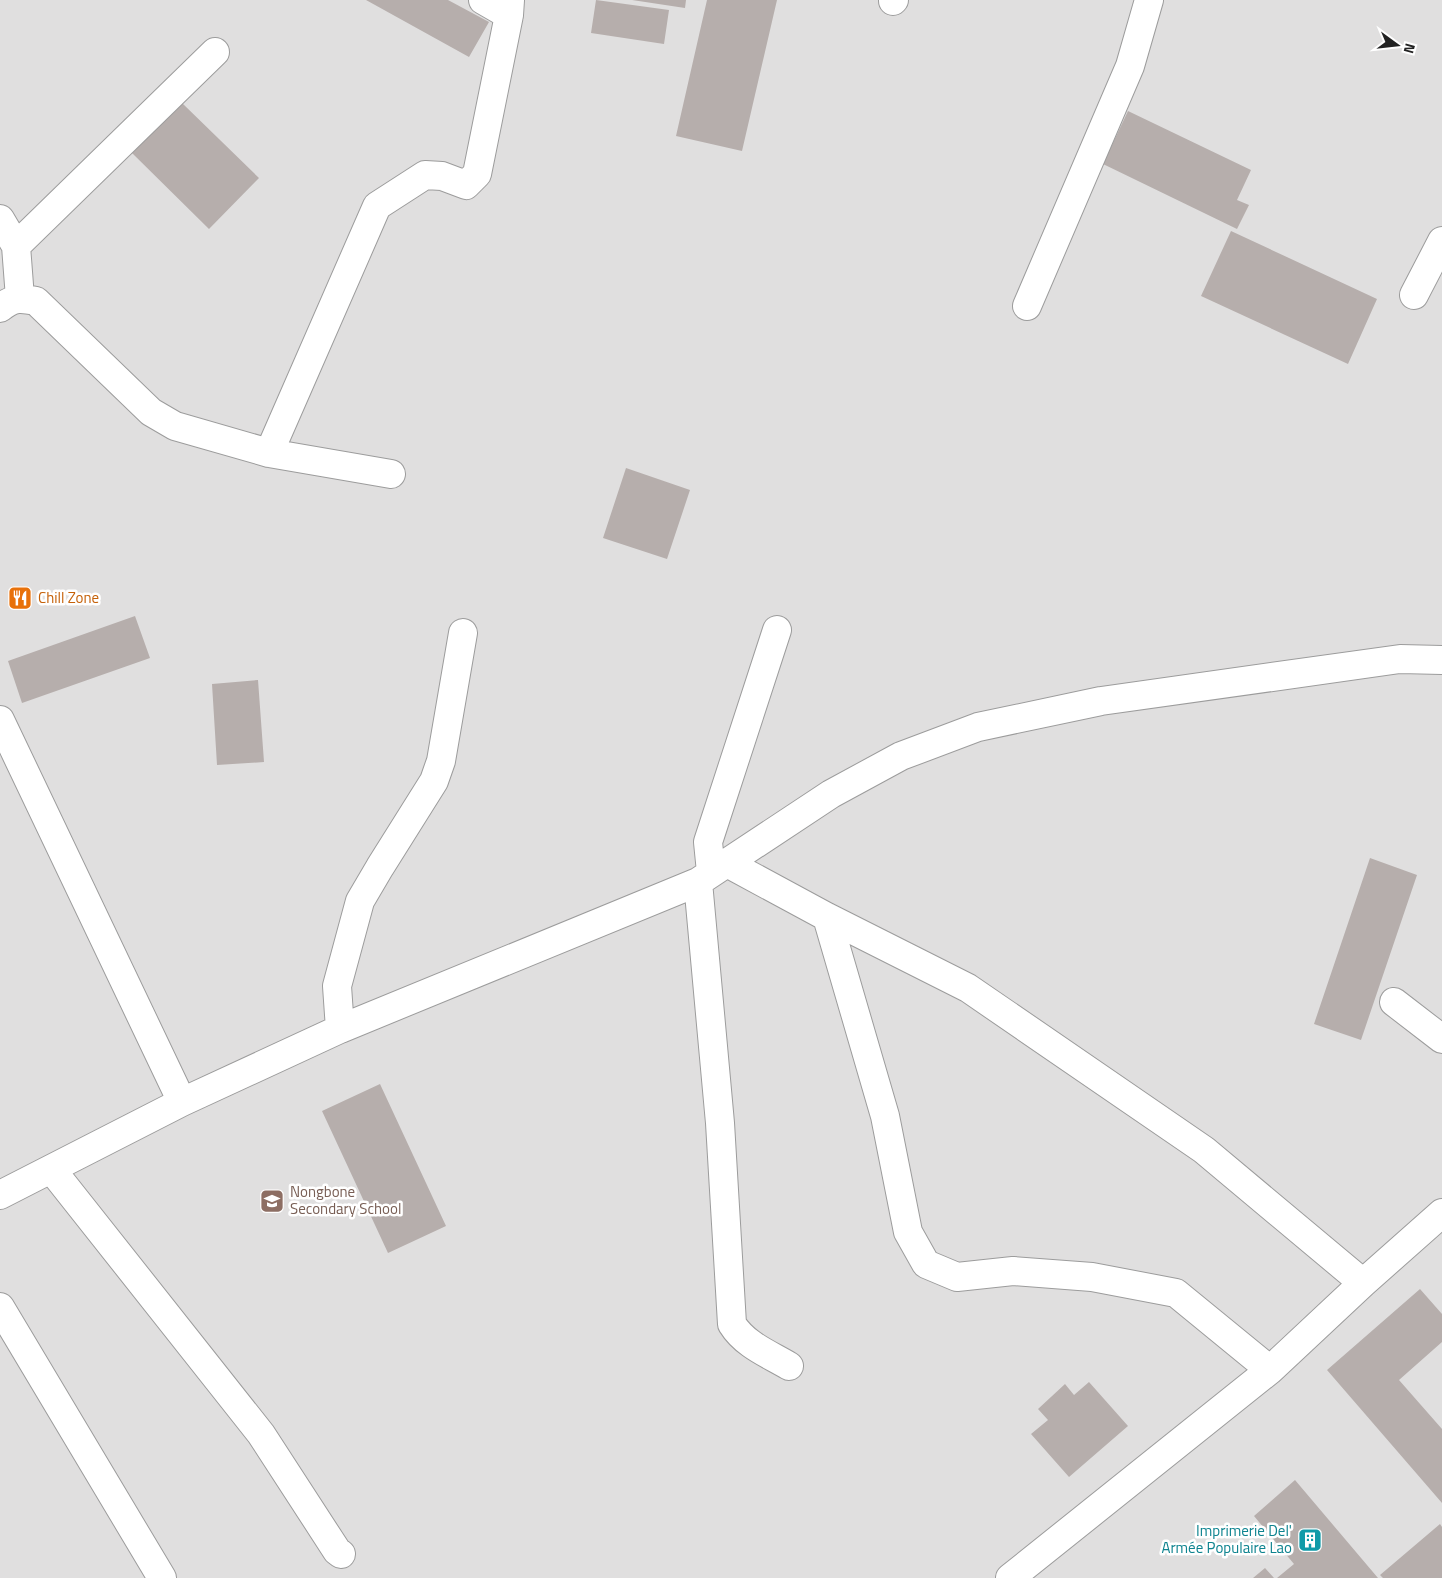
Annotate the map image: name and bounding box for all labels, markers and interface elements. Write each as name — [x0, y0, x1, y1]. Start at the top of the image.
north arrow — [1372, 20, 1422, 70]
text: N — [1399, 41, 1421, 56]
restaurant icon: Chill Zone — [7, 585, 33, 611]
place label: Chill Zone — [38, 586, 99, 609]
place label: Nongbone Secondary School — [290, 1180, 401, 1220]
school or university icon: Nongbone Secondary School — [259, 1188, 285, 1214]
place label: Imprimerie Del' Armée Populaire Lao — [1161, 1519, 1292, 1559]
building icon: Imprimerie Del' Armée Populaire Lao — [1297, 1527, 1323, 1553]

